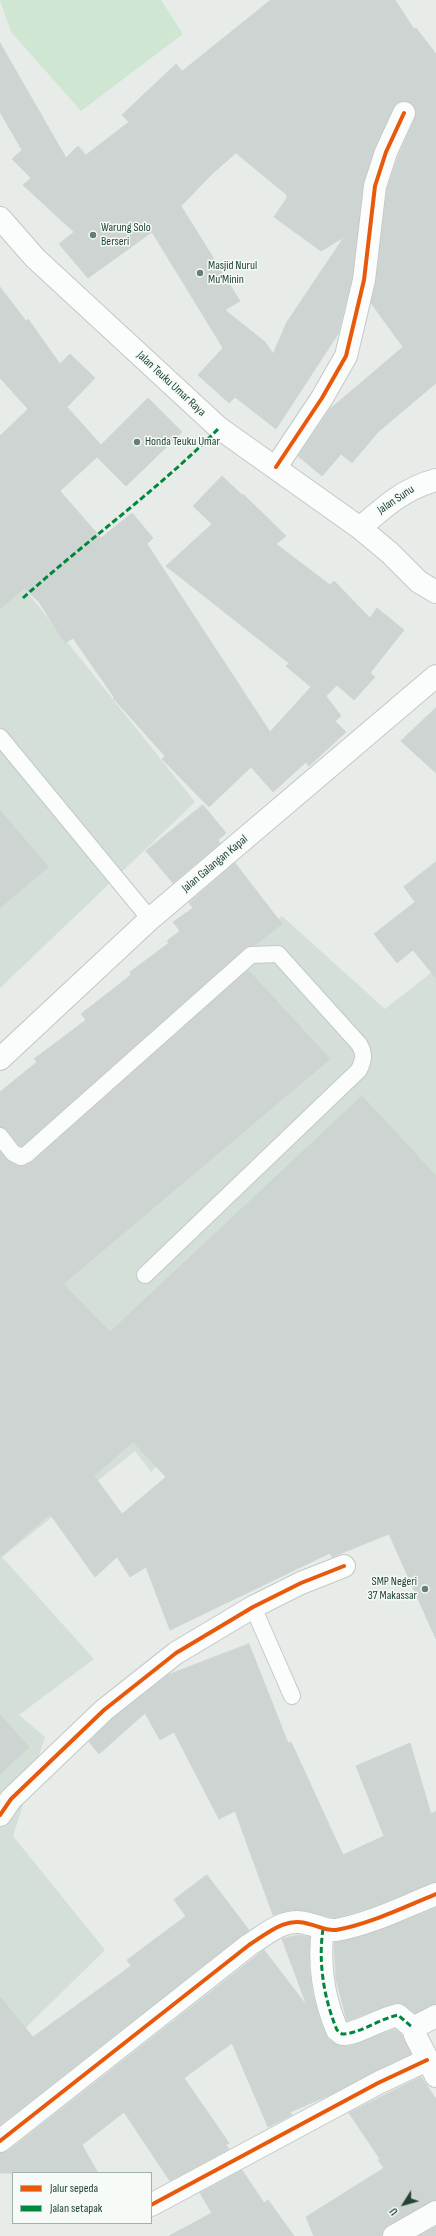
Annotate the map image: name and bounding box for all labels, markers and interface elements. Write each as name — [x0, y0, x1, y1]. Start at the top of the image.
place label: Warung Solo Berseri — [101, 221, 151, 249]
marker: Warung Solo Berseri — [88, 230, 98, 240]
place label: Masjid Nurul Mu'Minin — [208, 259, 257, 287]
marker: Masjid Nurul Mu'Minin — [195, 268, 205, 278]
street label: Jalan Teuku Umar Raya — [134, 348, 208, 420]
place label: Honda Teuku Umar — [145, 435, 220, 449]
marker: Honda Teuku Umar — [132, 437, 142, 447]
street label: Jalan Sunu — [375, 482, 417, 518]
street label: Jalan Galangan Kapal — [179, 832, 251, 896]
place label: SMP Negeri 37 Makassar — [368, 1575, 417, 1603]
marker: SMP Negeri 37 Makassar — [420, 1584, 430, 1594]
legend — [12, 2172, 152, 2224]
text: Jalur sepeda — [50, 2181, 98, 2196]
north arrow — [384, 2184, 424, 2224]
text: Jalan setapak — [50, 2201, 102, 2216]
text: U — [387, 2205, 401, 2218]

